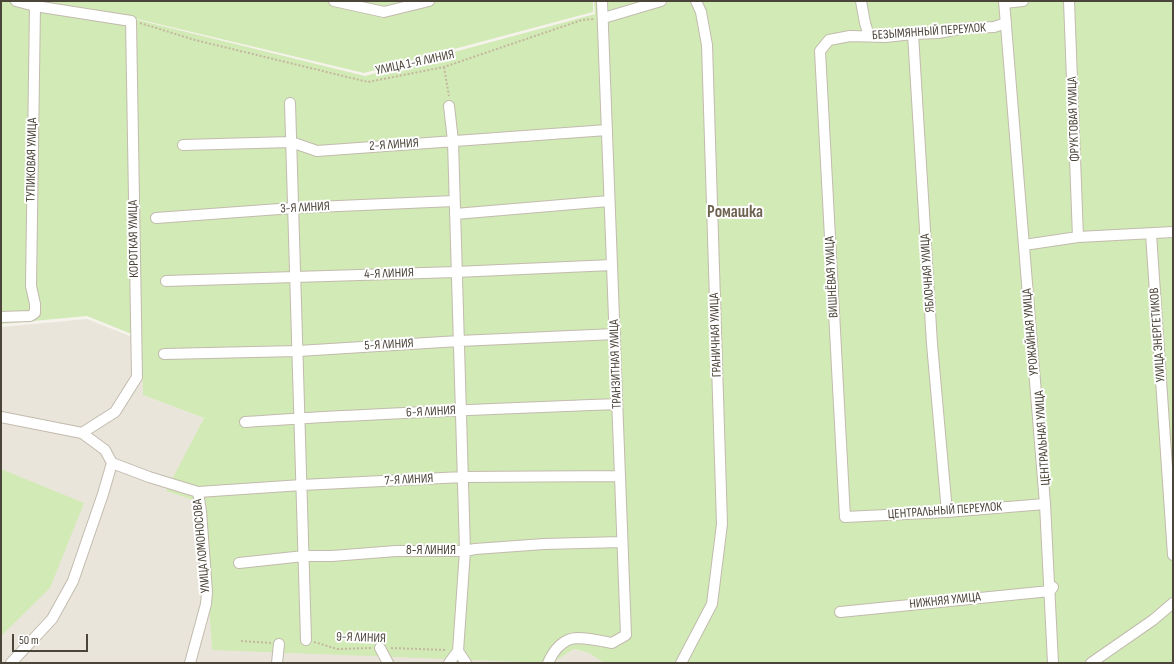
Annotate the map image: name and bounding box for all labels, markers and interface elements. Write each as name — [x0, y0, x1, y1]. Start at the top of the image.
street label: БЕЗЫМЯННЫЙ ПЕРЕУЛОК — [871, 20, 987, 44]
street label: УЛИЦА 1-Я ЛИНИЯ — [374, 47, 456, 79]
street label: ФРУКТОВАЯ УЛИЦА — [1065, 76, 1083, 162]
street label: ТУПИКОВАЯ УЛИЦА — [23, 118, 41, 202]
street label: 2-Я ЛИНИЯ — [369, 135, 419, 155]
street label: 3-Я ЛИНИЯ — [280, 199, 330, 217]
street label: КОРОТКАЯ УЛИЦА — [126, 200, 142, 278]
district label: Ромашка — [707, 203, 763, 223]
street label: ЯБЛОЧНАЯ УЛИЦА — [917, 233, 939, 313]
street label: ВИШНЁВАЯ УЛИЦА — [822, 236, 842, 318]
street label: 4-Я ЛИНИЯ — [364, 265, 414, 283]
street label: УЛИЦА ЭНЕРГЕТИКОВ — [1147, 287, 1169, 383]
street label: УРОЖАЙНАЯ УЛИЦА — [1019, 288, 1043, 376]
street label: ГРАНИЧНАЯ УЛИЦА — [707, 293, 725, 377]
street label: ТРАНЗИТНАЯ УЛИЦА — [607, 319, 625, 409]
street label: 5-Я ЛИНИЯ — [364, 336, 414, 354]
street label: ЦЕНТРАЛЬНАЯ УЛИЦА — [1032, 390, 1054, 486]
street label: 6-Я ЛИНИЯ — [406, 403, 456, 421]
street label: 7-Я ЛИНИЯ — [384, 471, 434, 489]
street label: УЛИЦА ЛОМОНОСОВА — [190, 498, 214, 594]
street label: ЦЕНТРАЛЬНЫЙ ПЕРЕУЛОК — [887, 499, 1003, 523]
street label: 8-Я ЛИНИЯ — [406, 543, 456, 559]
street label: НИЖНЯЯ УЛИЦА — [909, 589, 981, 613]
scale bar — [14, 626, 90, 652]
street label: 9-Я ЛИНИЯ — [336, 629, 386, 647]
text: 50 m — [19, 633, 39, 648]

